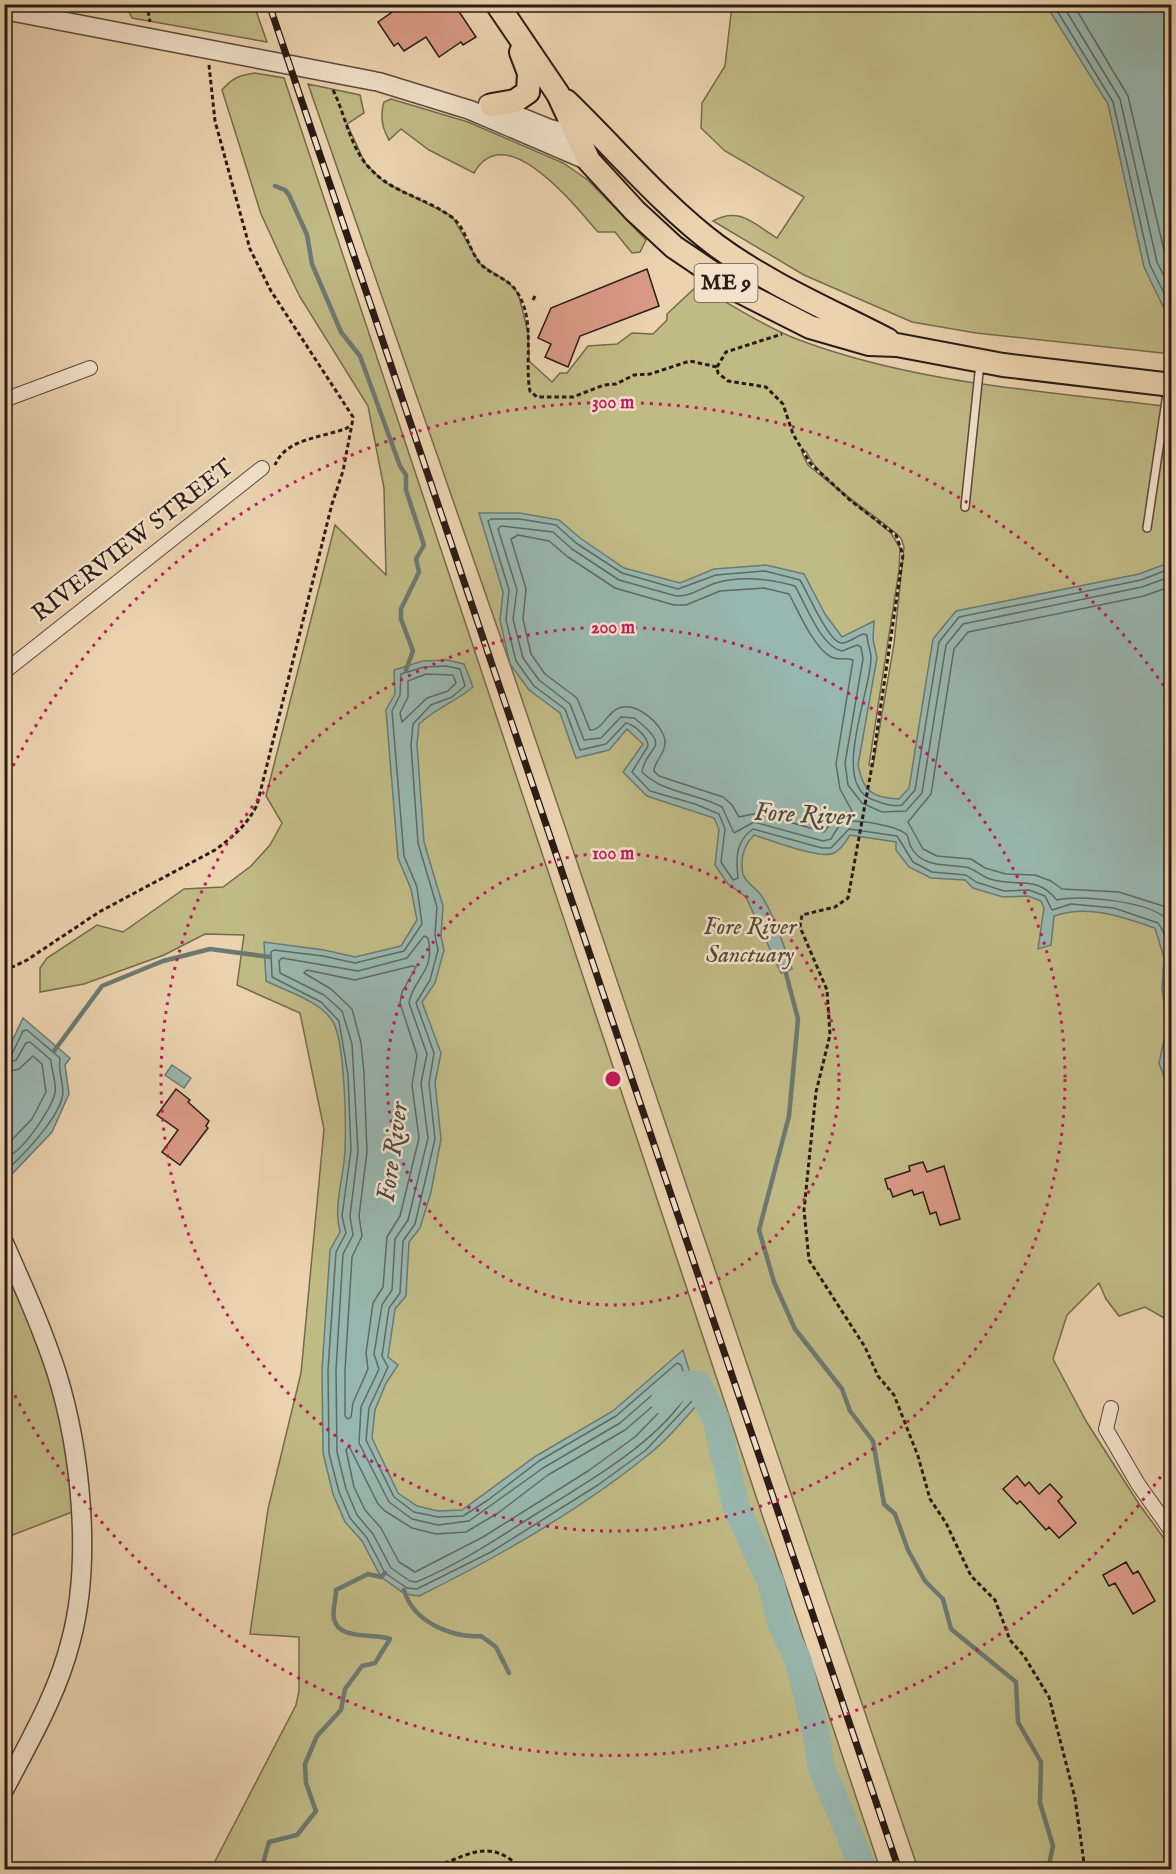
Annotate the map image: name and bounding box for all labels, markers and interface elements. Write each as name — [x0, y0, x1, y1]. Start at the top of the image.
road number: ME 9 — [694, 264, 758, 302]
text: 300 m — [592, 392, 634, 415]
street label: RIVERVIEW STREET — [26, 452, 240, 629]
text: 200 m — [591, 617, 635, 640]
water label: Fore River — [753, 796, 856, 834]
text: 100 m — [592, 843, 634, 866]
park label: Fore River Sanctuary — [704, 912, 798, 971]
centre of rings — [603, 1069, 623, 1089]
water label: Fore River — [370, 1099, 416, 1204]

